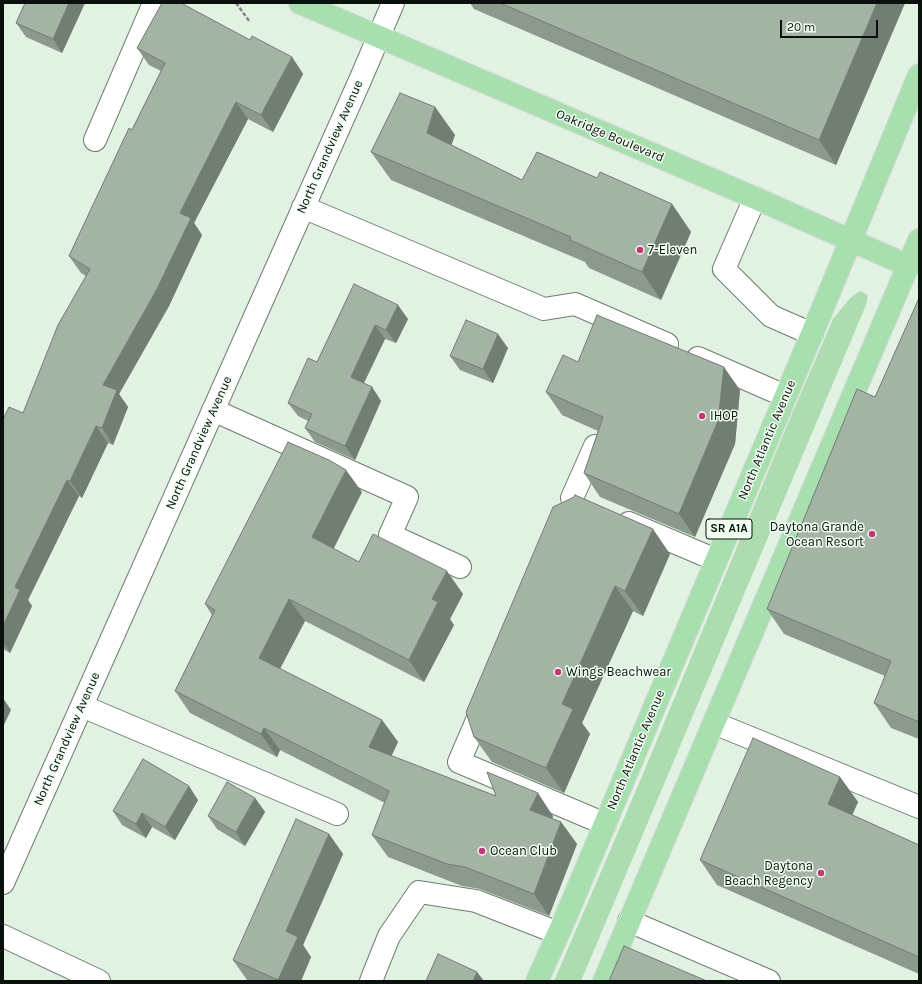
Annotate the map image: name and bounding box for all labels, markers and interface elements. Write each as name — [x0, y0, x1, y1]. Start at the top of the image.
scale bar — [782, 12, 880, 38]
text: 20 m — [787, 20, 815, 34]
street label: North Grandview Avenue — [293, 78, 367, 216]
street label: Oakridge Boulevard — [554, 106, 666, 166]
place label: 7-Eleven — [648, 242, 697, 258]
marker: 7-Eleven — [635, 245, 645, 255]
street label: North Grandview Avenue — [162, 374, 236, 512]
street label: North Atlantic Avenue — [735, 378, 799, 502]
place label: IHOP — [710, 408, 738, 424]
marker: IHOP — [697, 411, 707, 421]
road number: SR A1A — [706, 519, 752, 539]
place label: Daytona Grande Ocean Resort — [770, 519, 864, 550]
marker: Daytona Grande Ocean Resort — [867, 529, 877, 539]
place label: Wings Beachwear — [566, 664, 671, 680]
marker: Wings Beachwear — [553, 667, 563, 677]
street label: North Grandview Avenue — [30, 670, 104, 808]
street label: North Atlantic Avenue — [604, 688, 668, 812]
place label: Ocean Club — [490, 843, 557, 859]
marker: Ocean Club — [477, 846, 487, 856]
place label: Daytona Beach Regency — [724, 858, 813, 889]
marker: Daytona Beach Regency — [816, 868, 826, 878]

